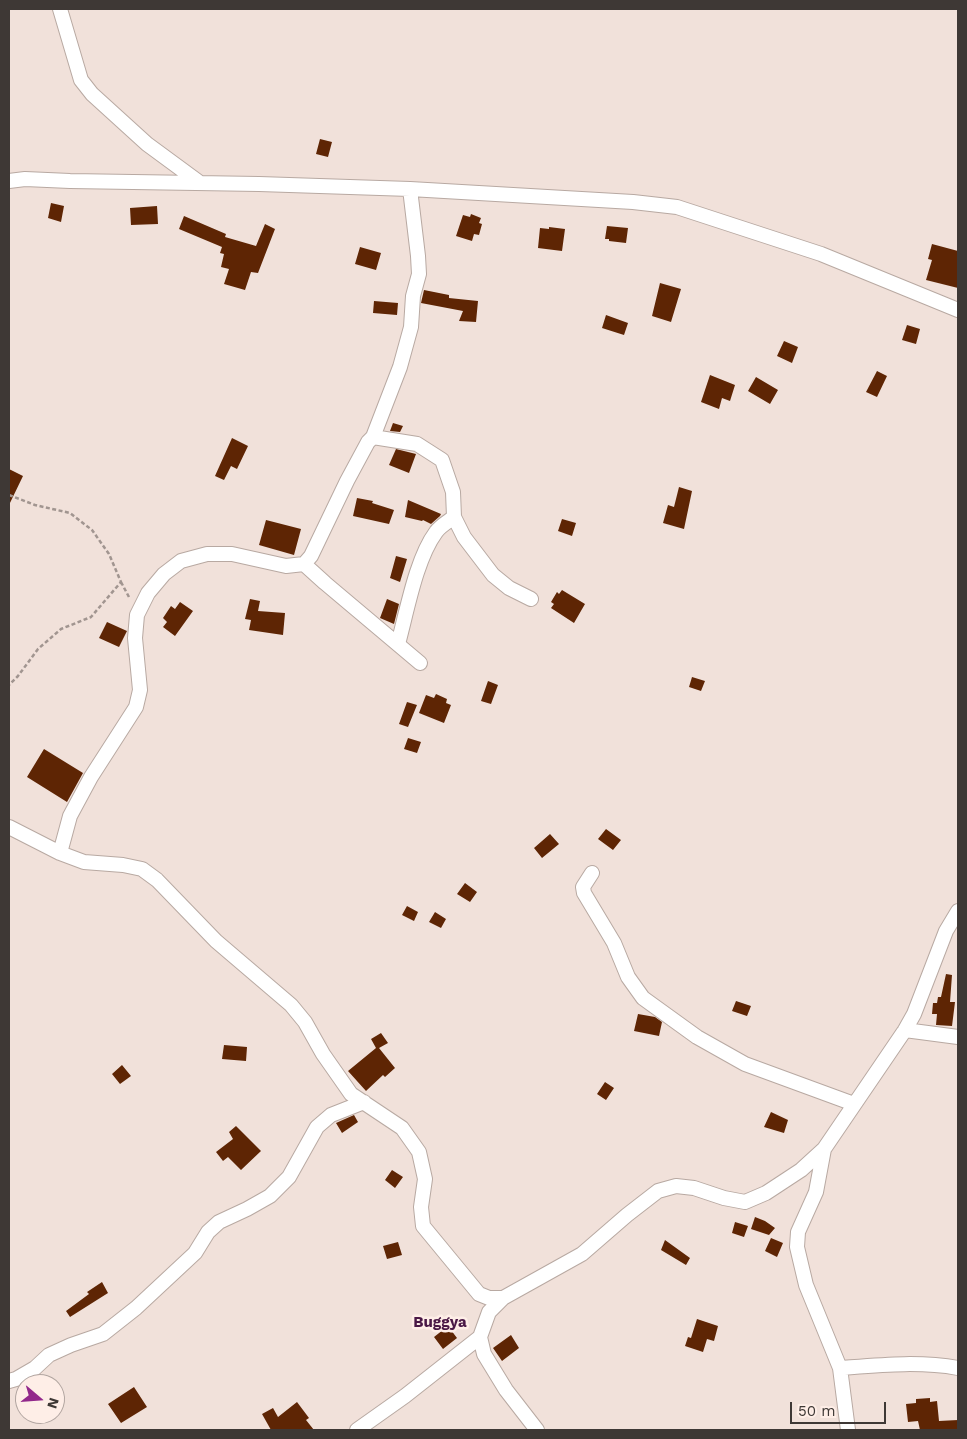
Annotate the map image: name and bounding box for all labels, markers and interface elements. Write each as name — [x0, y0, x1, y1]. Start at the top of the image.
district label: Buggya — [413, 1314, 467, 1332]
north arrow — [15, 1374, 65, 1424]
scale bar — [792, 1392, 888, 1424]
text: N — [44, 1396, 63, 1411]
text: 50 m — [798, 1402, 835, 1420]

